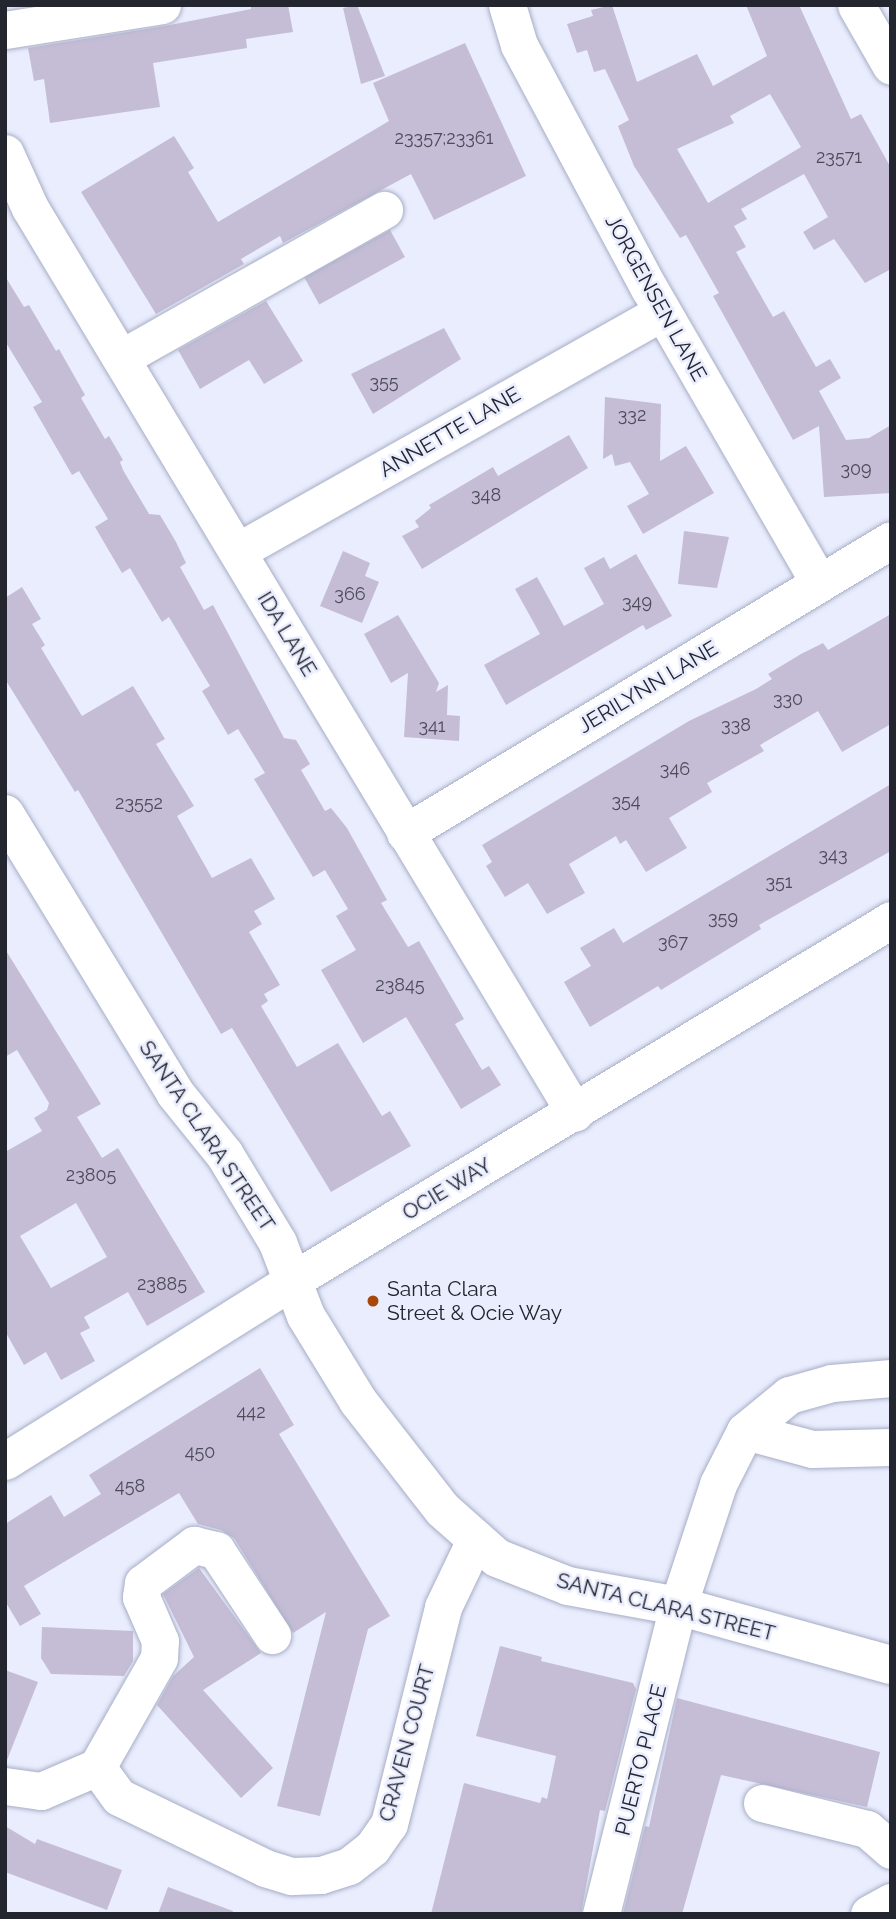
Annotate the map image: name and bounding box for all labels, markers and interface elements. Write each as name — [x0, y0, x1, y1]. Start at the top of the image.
house number: 23357;23361 — [395, 127, 493, 149]
house number: 23571 — [816, 146, 862, 168]
street label: JORGENSEN LANE — [600, 210, 712, 386]
house number: 355 — [369, 371, 399, 393]
street label: ANNETTE LANE — [375, 381, 525, 483]
house number: 332 — [618, 404, 646, 426]
house number: 309 — [840, 458, 872, 480]
house number: 348 — [471, 484, 501, 506]
house number: 366 — [334, 583, 366, 605]
street label: IDA LANE — [252, 587, 322, 681]
house number: 349 — [622, 591, 652, 613]
street label: JERILYNN LANE — [574, 635, 722, 739]
house number: 330 — [773, 688, 803, 710]
house number: 338 — [721, 714, 751, 736]
house number: 341 — [418, 715, 446, 737]
house number: 346 — [660, 758, 690, 780]
house number: 354 — [611, 790, 641, 812]
house number: 23552 — [115, 792, 163, 814]
house number: 343 — [818, 844, 848, 866]
house number: 351 — [765, 871, 793, 893]
house number: 359 — [708, 907, 738, 929]
house number: 367 — [658, 931, 688, 953]
house number: 23845 — [375, 974, 425, 996]
street label: SANTA CLARA STREET — [134, 1035, 280, 1237]
street label: OCIE WAY — [397, 1152, 497, 1226]
house number: 23805 — [66, 1164, 116, 1186]
house number: 23885 — [137, 1273, 187, 1295]
place label: Santa Clara Street & Ocie Way — [387, 1276, 563, 1326]
marker: Santa Clara Street & Ocie Way — [365, 1293, 381, 1309]
house number: 442 — [236, 1401, 266, 1423]
house number: 450 — [185, 1441, 215, 1463]
house number: 458 — [115, 1475, 145, 1497]
street label: SANTA CLARA STREET — [554, 1568, 778, 1646]
street label: CRAVEN COURT — [374, 1662, 440, 1824]
street label: PUERTO PLACE — [610, 1682, 672, 1838]

